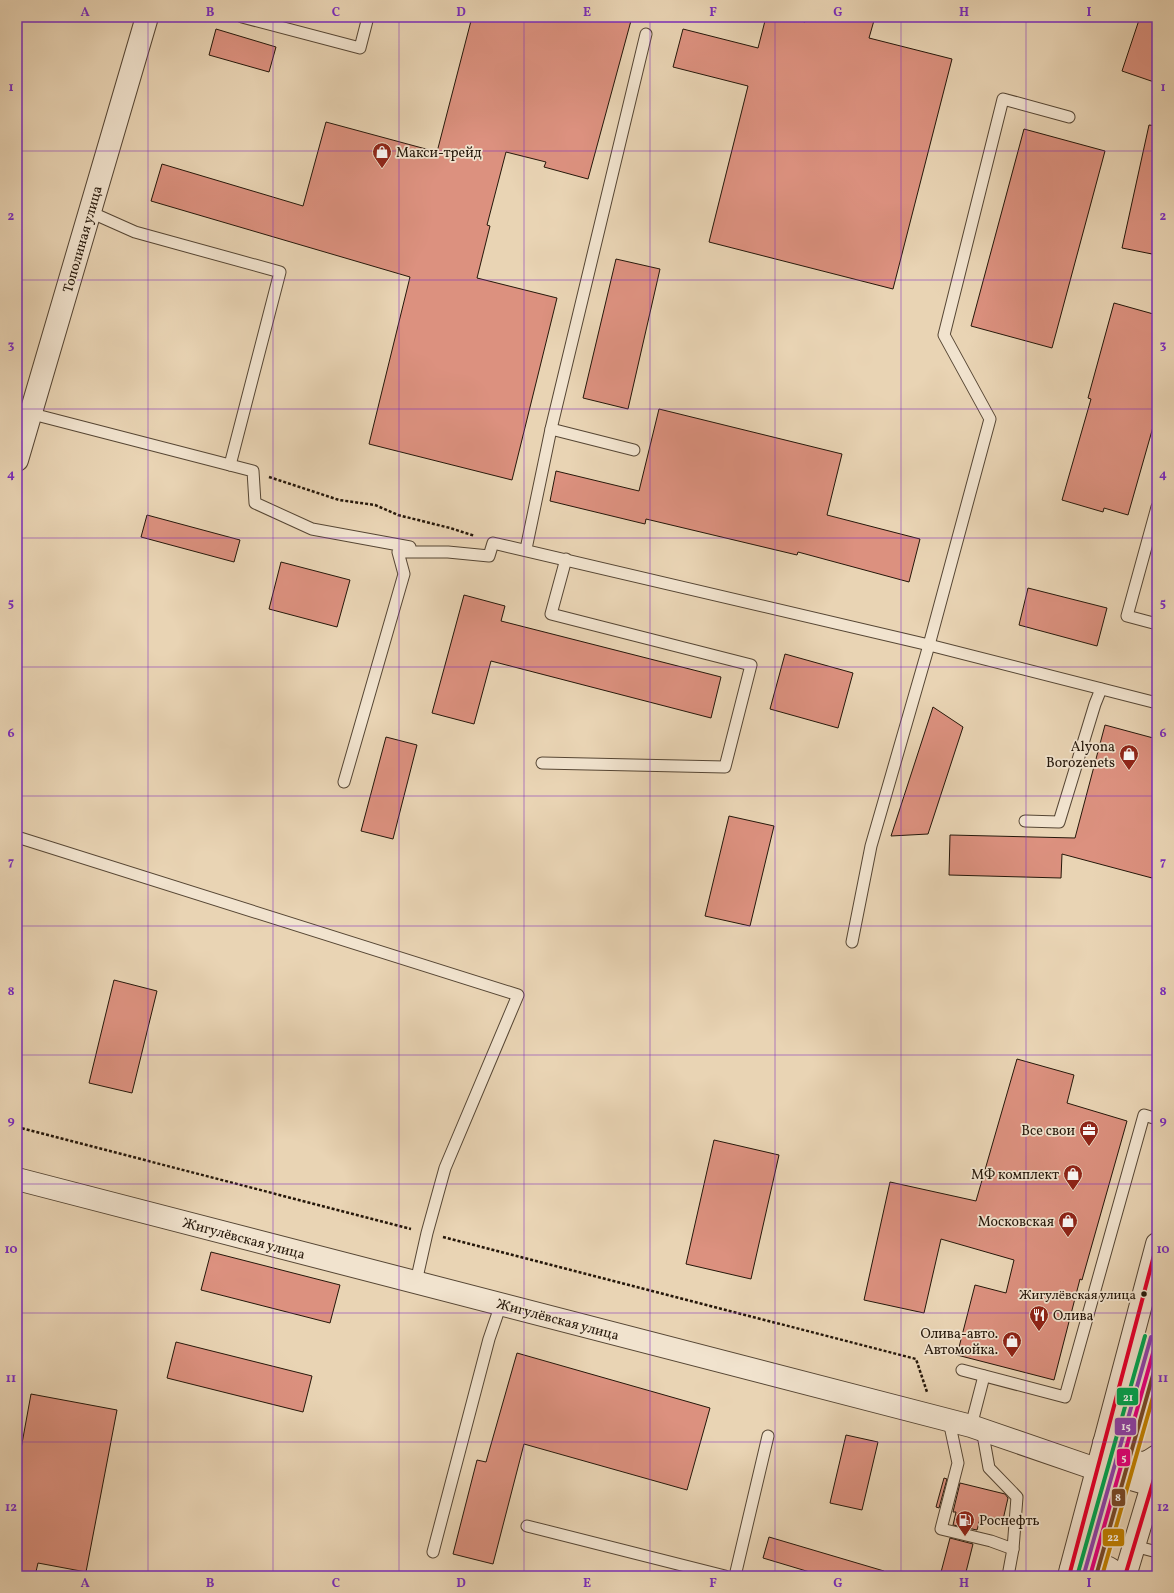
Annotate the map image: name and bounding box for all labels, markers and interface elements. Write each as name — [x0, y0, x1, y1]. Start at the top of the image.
text: A — [80, 4, 90, 22]
text: B — [206, 4, 215, 22]
text: C — [332, 4, 340, 22]
text: D — [456, 4, 466, 22]
text: E — [583, 4, 591, 22]
text: F — [709, 4, 717, 22]
text: G — [833, 4, 843, 22]
text: H — [959, 4, 969, 22]
text: I — [1087, 4, 1092, 22]
text: 1 — [8, 79, 14, 97]
text: 1 — [1160, 79, 1166, 97]
shop icon: Макси-трейд — [371, 141, 393, 169]
place label: Макси-трейд — [396, 144, 482, 163]
street label: Тополиная улица — [59, 184, 108, 295]
text: 2 — [8, 208, 15, 226]
text: 2 — [1160, 208, 1167, 226]
text: 3 — [8, 337, 15, 355]
text: 3 — [1160, 337, 1167, 355]
text: 4 — [7, 466, 15, 484]
text: 4 — [1159, 466, 1167, 484]
text: 5 — [8, 595, 14, 613]
text: 5 — [1160, 595, 1166, 613]
text: 6 — [7, 725, 15, 743]
text: 6 — [1159, 725, 1167, 743]
place label: Alyona Borozenets — [1046, 738, 1115, 773]
shop icon: Alyona Borozenets — [1118, 743, 1140, 771]
text: 7 — [8, 854, 14, 872]
text: 7 — [1160, 854, 1166, 872]
text: 8 — [7, 983, 15, 1001]
text: 8 — [1159, 983, 1167, 1001]
text: 9 — [7, 1112, 15, 1130]
text: 9 — [1159, 1112, 1167, 1130]
office icon: Все свои — [1078, 1119, 1100, 1147]
place label: Все свои — [1021, 1122, 1075, 1141]
shop icon: МФ комплект — [1062, 1163, 1084, 1191]
place label: МФ комплект — [971, 1166, 1059, 1185]
shop icon: Московская — [1057, 1210, 1079, 1238]
place label: Московская — [978, 1213, 1054, 1232]
street label: Жигулёвская улица — [180, 1214, 307, 1265]
text: 10 — [4, 1241, 18, 1259]
text: 10 — [1156, 1241, 1170, 1259]
place label: Жигулёвская улица — [1019, 1287, 1136, 1305]
marker: Жигулёвская улица — [1139, 1289, 1149, 1299]
street label: Жигулёвская улица — [494, 1295, 621, 1346]
restaurant icon: Олива — [1028, 1304, 1050, 1332]
place label: Олива — [1053, 1307, 1094, 1326]
place label: Олива-авто. Автомойка. — [920, 1325, 998, 1360]
shop icon: Олива-авто. Автомойка. — [1001, 1330, 1023, 1358]
text: 11 — [6, 1370, 16, 1388]
text: 11 — [1158, 1370, 1168, 1388]
line badge: 21 — [1116, 1387, 1139, 1406]
text: 21 — [1123, 1391, 1133, 1406]
line badge: 15 — [1114, 1417, 1137, 1436]
text: 15 — [1121, 1420, 1131, 1435]
line badge: 5 — [1116, 1448, 1131, 1467]
text: 5 — [1121, 1451, 1127, 1466]
line badge: 8 — [1111, 1488, 1126, 1507]
text: 8 — [1115, 1491, 1121, 1506]
text: 12 — [5, 1499, 17, 1517]
text: 12 — [1157, 1499, 1169, 1517]
fuel station icon: Роснефть — [954, 1509, 976, 1537]
place label: Роснефть — [979, 1512, 1040, 1531]
line badge: 22 — [1102, 1528, 1125, 1547]
text: 22 — [1107, 1531, 1119, 1546]
text: A — [80, 1575, 90, 1593]
text: B — [206, 1575, 215, 1593]
text: C — [332, 1575, 340, 1593]
text: D — [456, 1575, 466, 1593]
text: E — [583, 1575, 591, 1593]
text: F — [709, 1575, 717, 1593]
text: G — [833, 1575, 843, 1593]
text: H — [959, 1575, 969, 1593]
text: I — [1087, 1575, 1092, 1593]

